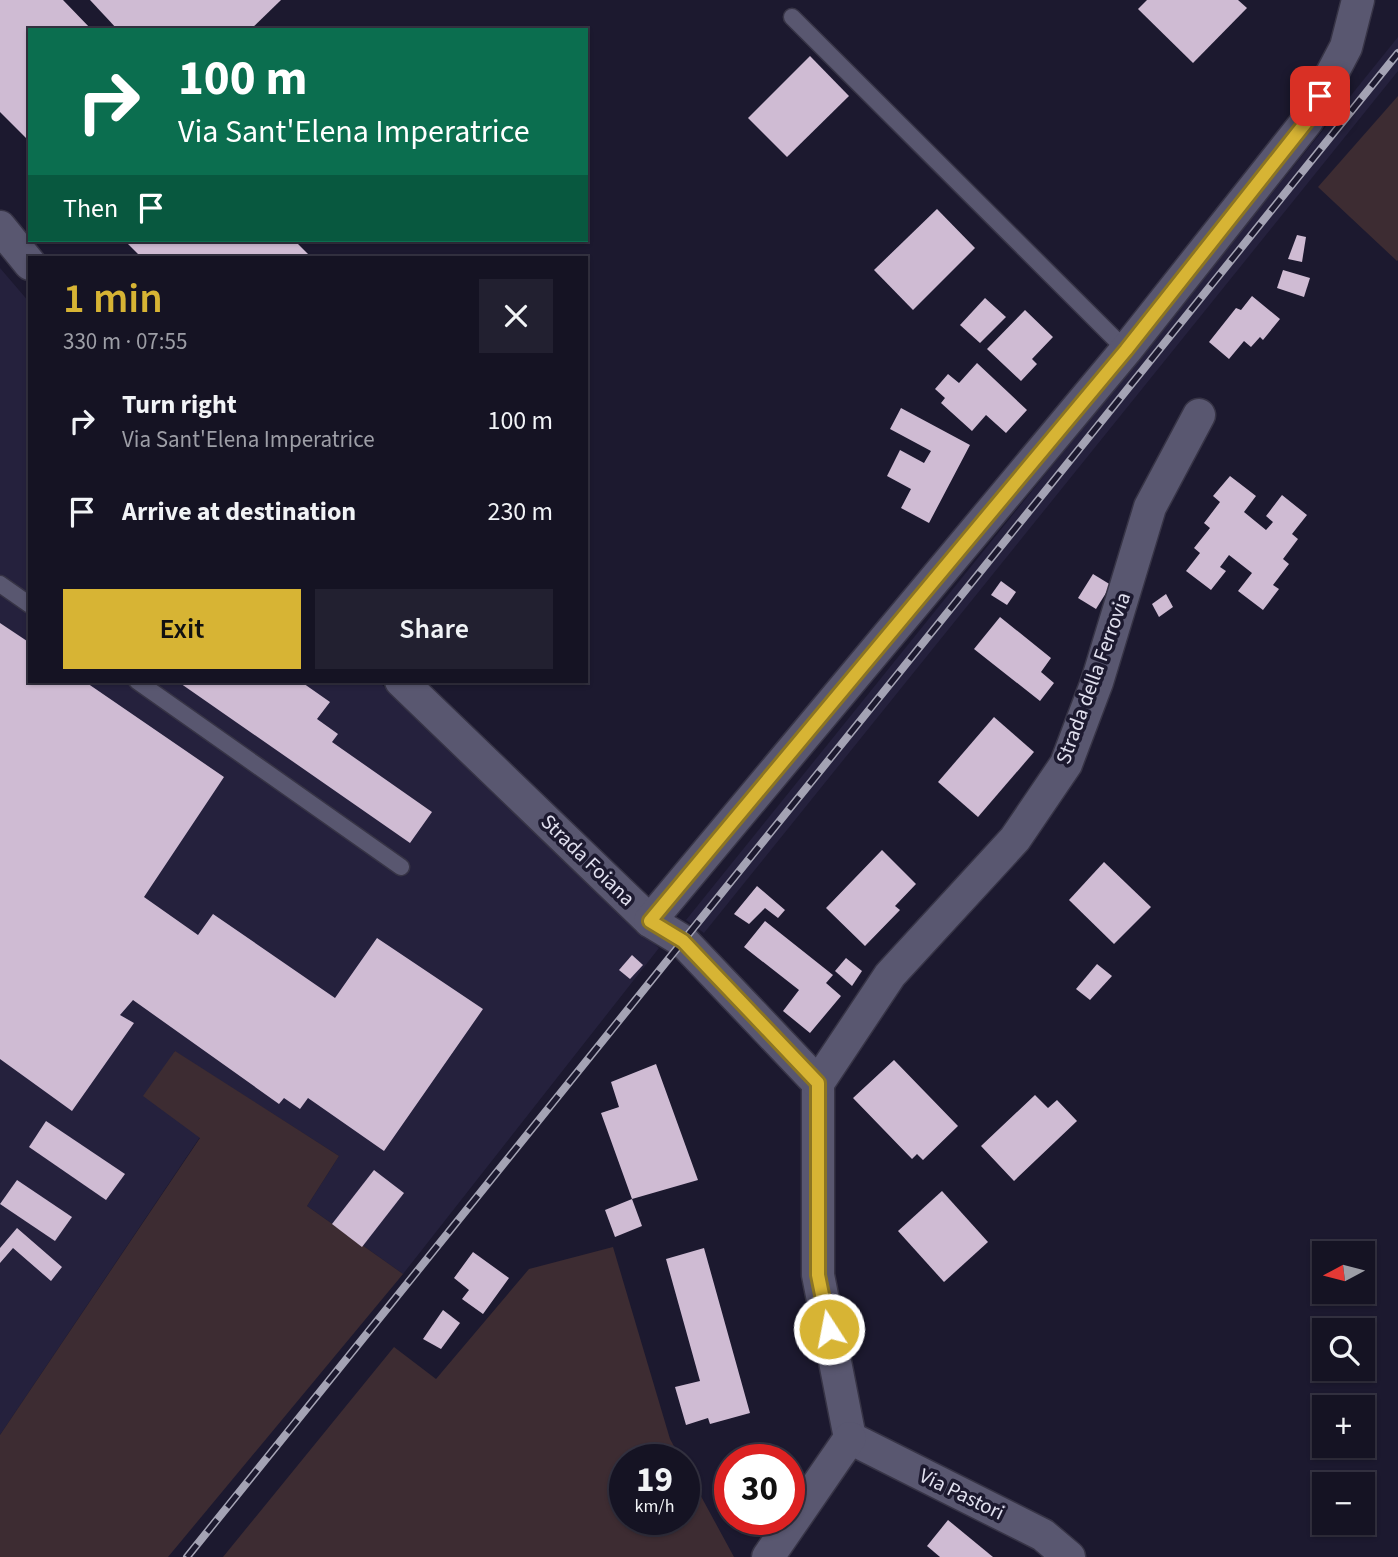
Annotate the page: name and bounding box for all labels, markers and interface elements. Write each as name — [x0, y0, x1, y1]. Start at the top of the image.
text: 100 m — [178, 44, 307, 114]
icon: right — [63, 56, 154, 147]
pin — [1290, 66, 1350, 126]
icon: arrive — [1301, 77, 1339, 115]
text: Via Sant'Elena Imperatrice — [178, 109, 530, 155]
icon: arrive — [132, 189, 170, 227]
text: Then — [63, 190, 118, 227]
text: 1 min — [63, 269, 163, 329]
button: close — [479, 279, 553, 353]
text: 330 m · 07:55 — [63, 325, 187, 358]
text: Turn right — [122, 386, 237, 423]
icon: right — [63, 402, 101, 440]
text: 100 m — [487, 402, 553, 439]
text: Via Sant'Elena Imperatrice — [122, 423, 375, 456]
icon: arrive — [63, 493, 101, 531]
text: Arrive at destination — [122, 493, 356, 530]
text: 230 m — [487, 493, 553, 530]
street label: Strada della Ferrovia — [1048, 588, 1138, 768]
button: Exit — [63, 589, 301, 669]
button: Share — [315, 589, 553, 669]
street label: Strada Foiana — [534, 807, 642, 913]
north arrow — [1312, 1241, 1376, 1304]
map controls — [1312, 1241, 1375, 1535]
position arrow — [792, 1292, 866, 1366]
button: search — [1312, 1318, 1375, 1381]
button: + — [1312, 1395, 1375, 1458]
speed limit sign: 30 — [714, 1444, 805, 1535]
text: 19 — [636, 1455, 673, 1505]
street label: Via Pastori — [914, 1460, 1010, 1528]
button: − — [1312, 1472, 1375, 1535]
text: km/h — [635, 1494, 674, 1519]

